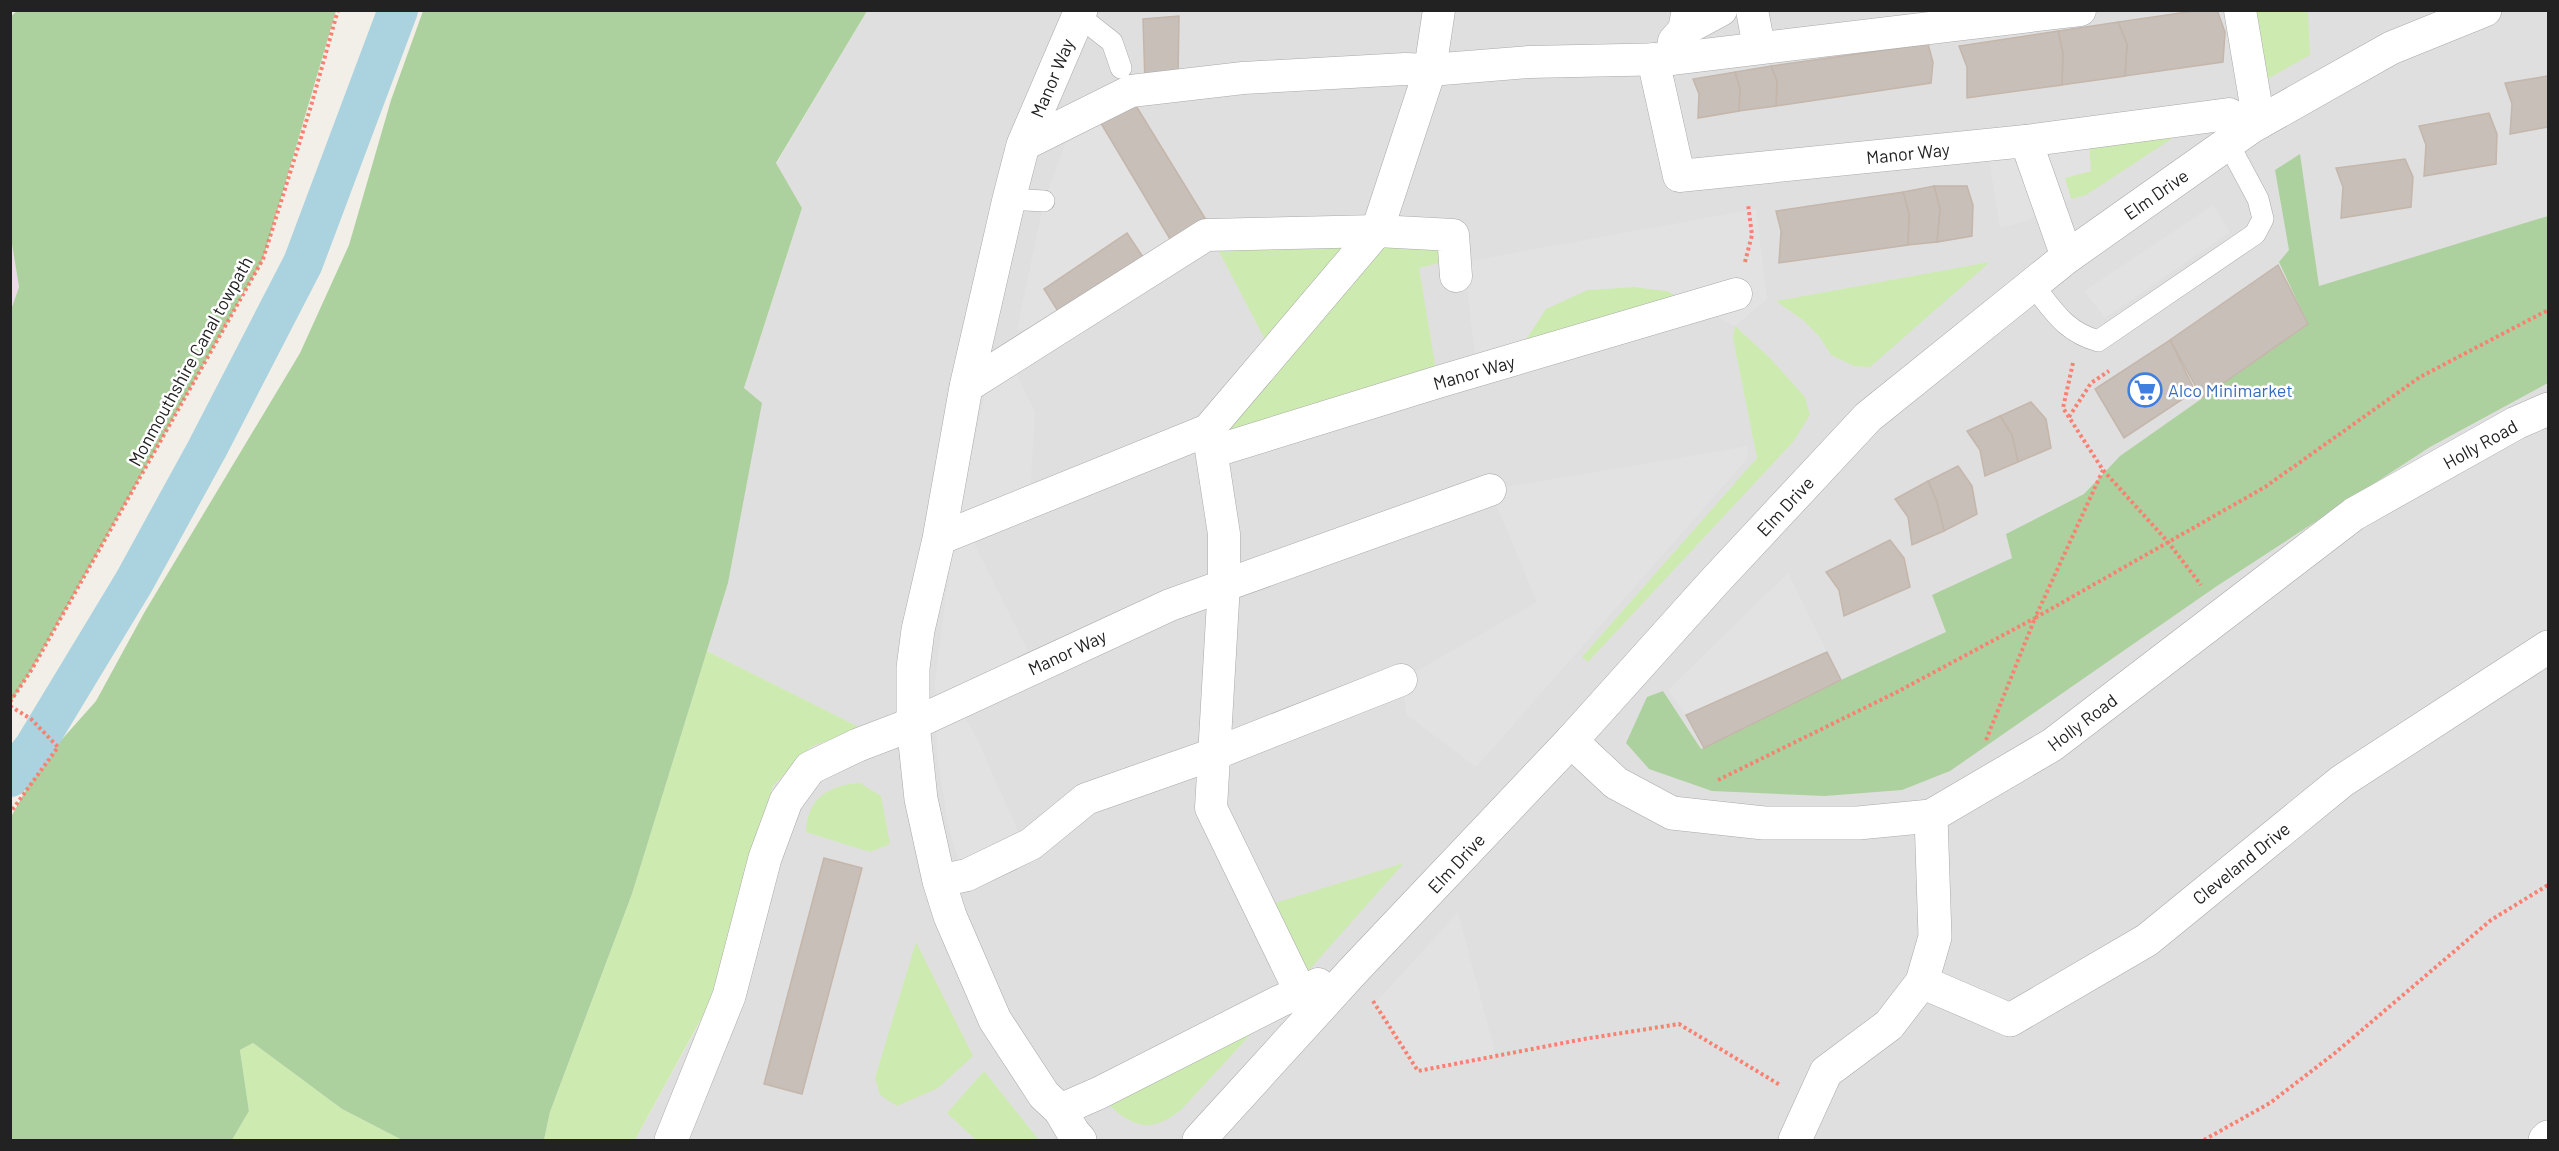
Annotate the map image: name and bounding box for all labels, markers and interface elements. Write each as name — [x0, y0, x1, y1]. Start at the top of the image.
street label: Manor Way — [1025, 35, 1079, 121]
street label: Manor Way — [1865, 138, 1951, 168]
street label: Elm Drive — [2120, 164, 2192, 224]
street label: Monmouthshire Canal towpath — [123, 252, 257, 470]
street label: Manor Way — [1431, 350, 1517, 394]
supermarket icon: Alco Minimarket — [2127, 372, 2163, 408]
place label: Alco Minimarket — [2168, 379, 2293, 401]
street label: Holly Road — [2439, 415, 2521, 473]
street label: Elm Drive — [1752, 472, 1818, 540]
street label: Manor Way — [1024, 624, 1110, 680]
street label: Holly Road — [2043, 689, 2121, 755]
street label: Cleveland Drive — [2188, 817, 2294, 909]
street label: Elm Drive — [1423, 829, 1489, 897]

